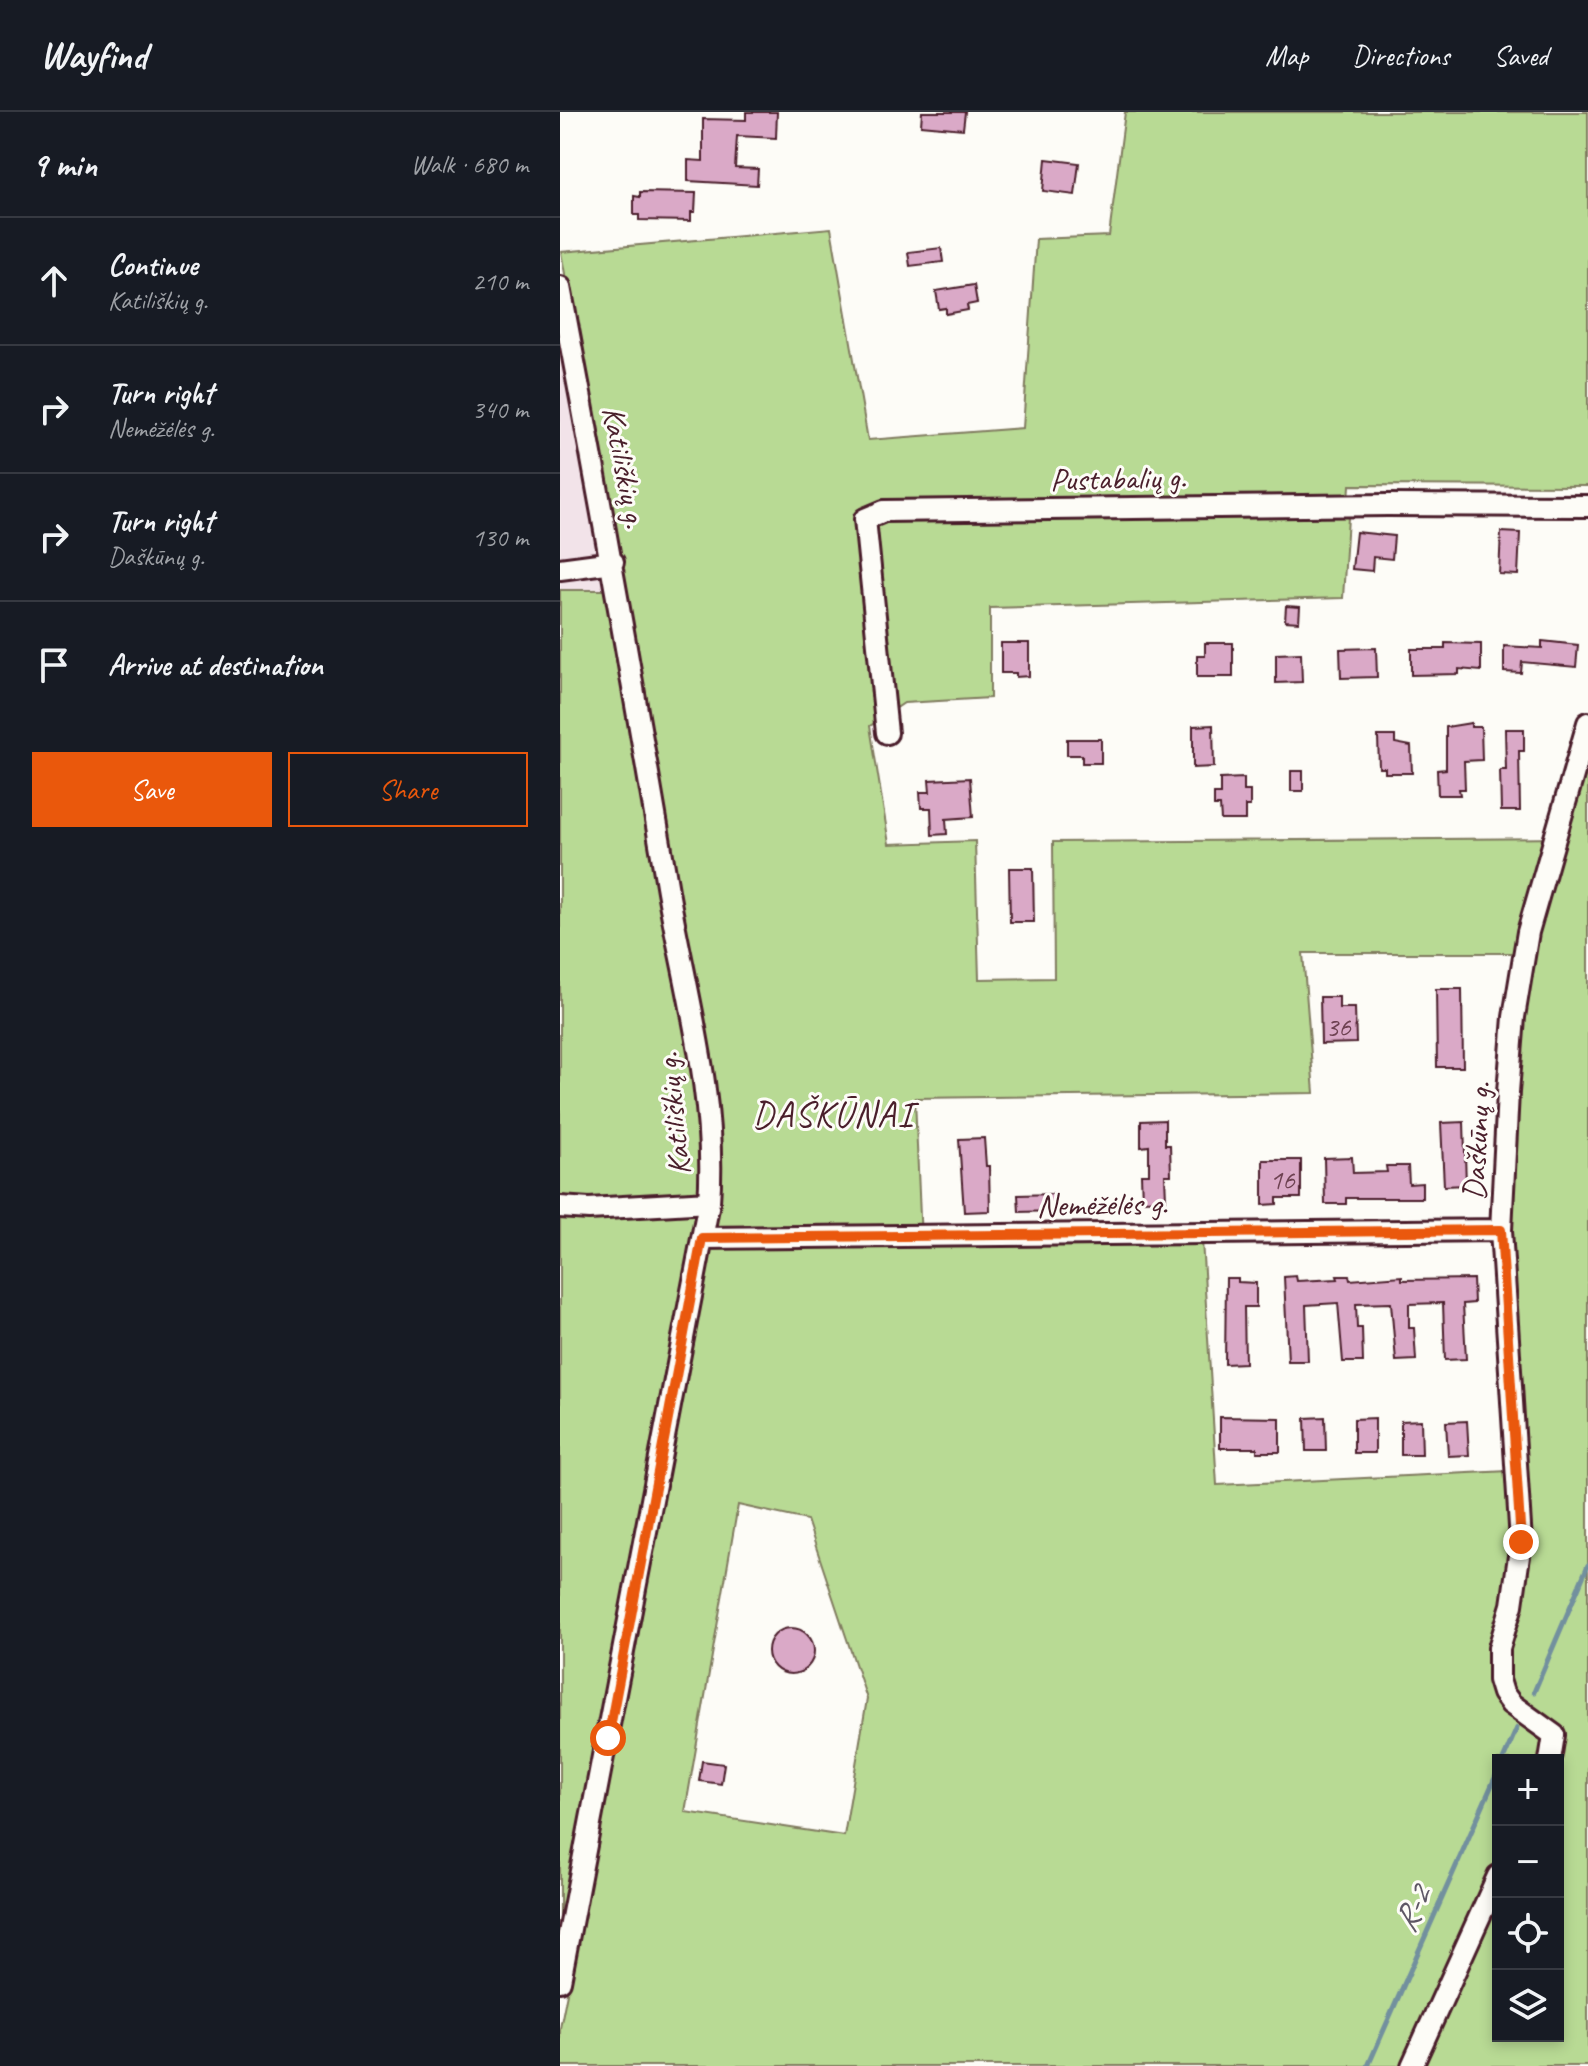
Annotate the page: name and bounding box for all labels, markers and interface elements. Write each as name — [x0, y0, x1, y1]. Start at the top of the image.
text: Wayfind — [40, 32, 147, 79]
text: Map — [1265, 38, 1308, 73]
text: Directions — [1352, 38, 1450, 73]
text: Saved — [1494, 38, 1548, 73]
text: 9 min — [32, 143, 97, 186]
text: Walk · 680 m — [411, 148, 528, 181]
text: Continue — [108, 246, 198, 284]
icon: ahead — [32, 259, 76, 303]
text: 210 m — [472, 265, 528, 298]
text: Katiliškių g. — [108, 284, 208, 317]
text: Turn right — [108, 374, 213, 412]
icon: right — [32, 387, 76, 431]
text: 340 m — [472, 393, 528, 426]
street label: Katiliškių g. — [593, 403, 656, 532]
text: Nemėžėlės g. — [108, 412, 214, 445]
street label: Pustabalių g. — [1050, 457, 1187, 500]
text: Turn right — [108, 502, 213, 540]
icon: right — [32, 515, 76, 559]
text: 130 m — [472, 521, 528, 554]
text: Daškūnų g. — [108, 540, 204, 573]
icon: arrive — [32, 643, 76, 687]
text: Arrive at destination — [108, 646, 323, 684]
button: Save — [32, 752, 272, 827]
button: Share — [288, 752, 528, 827]
house number: 36 — [1325, 1009, 1352, 1044]
street label: Katiliškių g. — [647, 1050, 700, 1177]
street label: Daškūnų g. — [1453, 1080, 1500, 1201]
district label: DAŠKŪNAI — [752, 1091, 919, 1137]
house number: 16 — [1269, 1162, 1296, 1197]
street label: Nemėžėlės g. — [1036, 1183, 1168, 1226]
route end — [1503, 1524, 1539, 1560]
route start — [590, 1720, 626, 1756]
map controls — [1492, 1754, 1564, 2042]
button: + — [1492, 1754, 1564, 1826]
button: − — [1492, 1826, 1564, 1898]
water label: R-2 — [1383, 1876, 1442, 1938]
button: locate — [1492, 1898, 1564, 1970]
button: layers — [1492, 1970, 1564, 2042]

